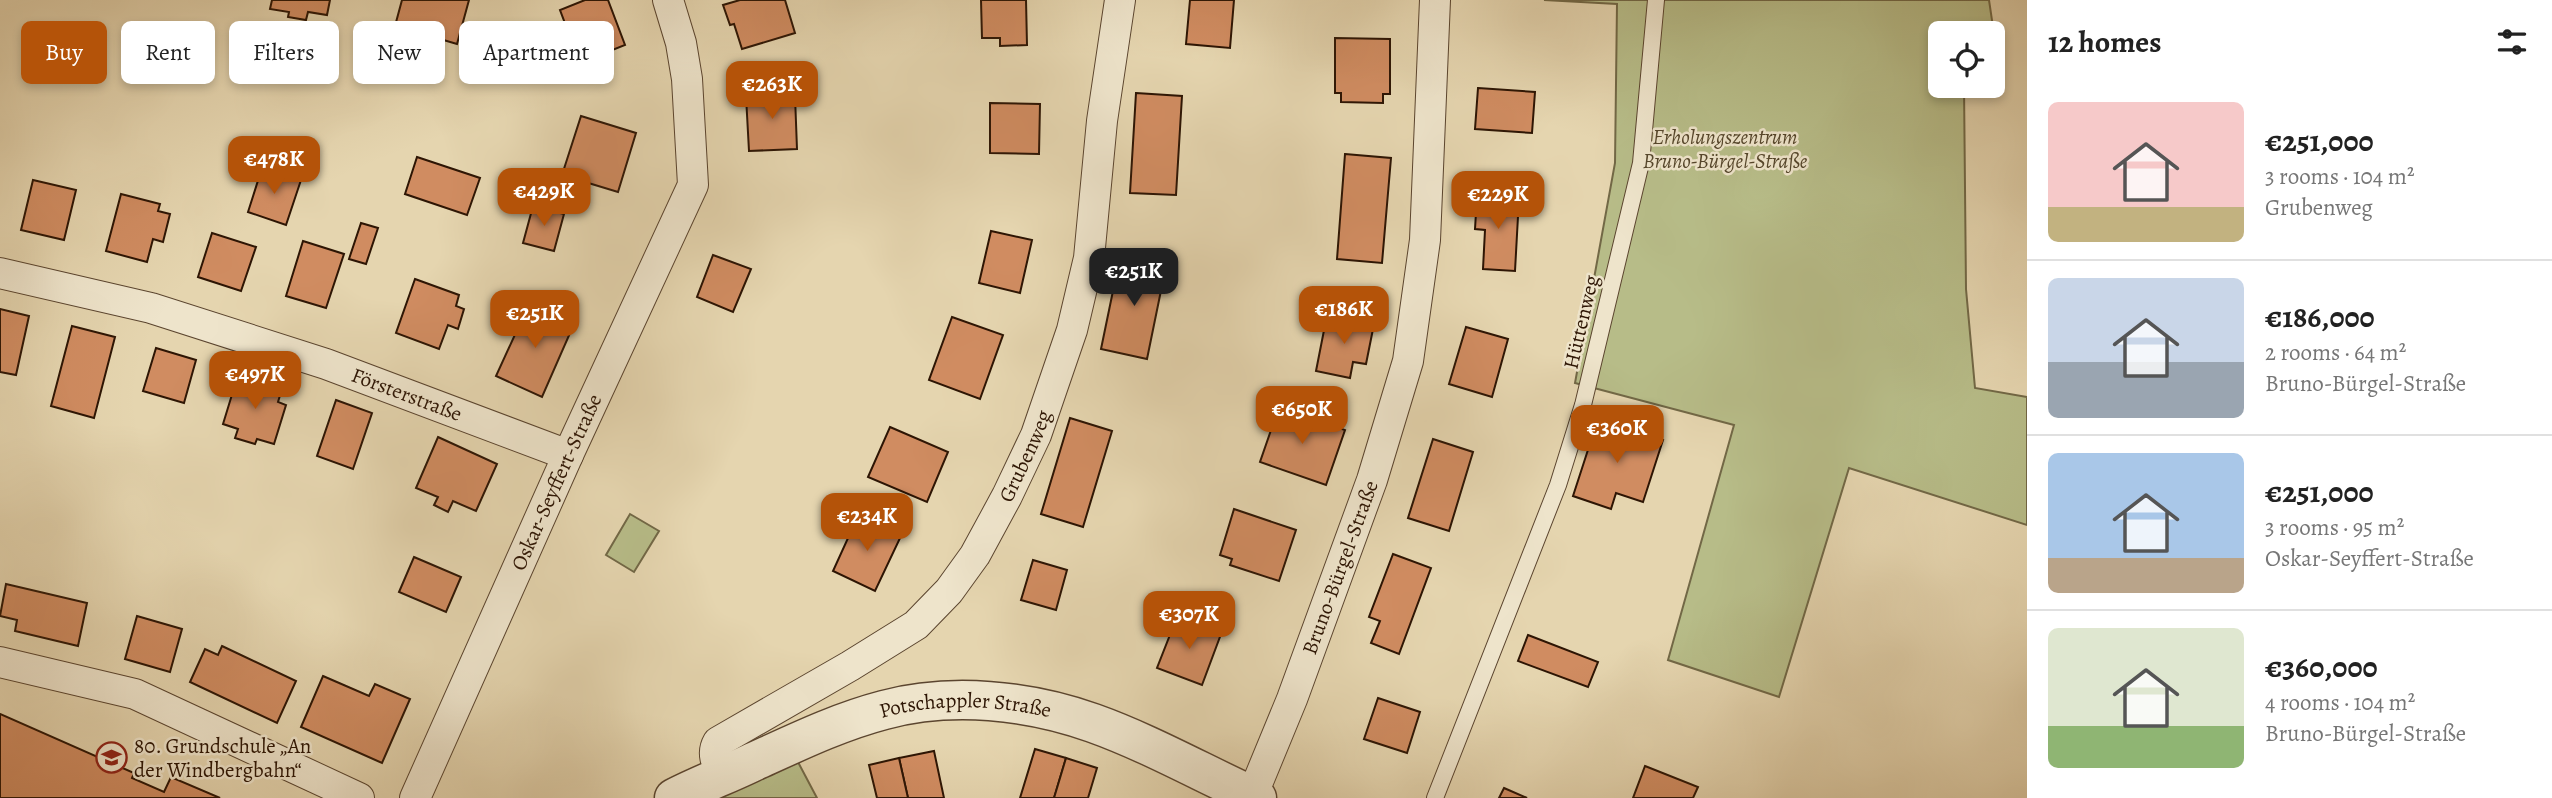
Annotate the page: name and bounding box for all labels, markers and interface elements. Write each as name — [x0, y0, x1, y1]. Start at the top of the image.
chip: Buy — [21, 21, 107, 84]
chip: Rent — [121, 21, 215, 84]
chip: Filters — [229, 21, 339, 84]
chip: New — [353, 21, 445, 84]
chip: Apartment — [459, 21, 614, 84]
map controls — [1928, 21, 2005, 98]
button: locate — [1928, 21, 2005, 98]
text: 12 homes — [2048, 22, 2161, 62]
icon: filters — [2493, 23, 2531, 61]
pin: €263K — [723, 61, 821, 121]
text: €263K — [742, 68, 802, 99]
text: €251,000 — [2265, 121, 2374, 161]
park label: Erholungszentrum Bruno-Bürgel-Straße — [1643, 123, 1808, 175]
icon: home — [2104, 130, 2188, 214]
pin: €478K — [225, 136, 323, 196]
text: €478K — [244, 143, 304, 174]
text: 3 rooms · 104 m² — [2265, 161, 2414, 192]
pin: €429K — [495, 168, 593, 228]
pin: €229K — [1449, 172, 1547, 231]
text: €429K — [514, 175, 574, 206]
text: €229K — [1467, 178, 1529, 209]
text: Grubenweg — [2265, 192, 2373, 223]
pin: €251K — [1085, 248, 1183, 308]
text: €251K — [1105, 255, 1163, 286]
street label: Hüttenweg — [1557, 272, 1606, 372]
pin: €186K — [1295, 286, 1393, 346]
pin: €251K — [486, 290, 584, 350]
text: €186K — [1315, 293, 1373, 324]
text: €251K — [506, 297, 564, 328]
text: €186,000 — [2265, 297, 2375, 337]
icon: home — [2104, 306, 2188, 390]
text: 2 rooms · 64 m² — [2265, 337, 2406, 368]
pin: €497K — [206, 352, 304, 411]
text: €497K — [225, 358, 285, 389]
street label: Försterstraße — [347, 361, 466, 428]
text: Bruno-Bürgel-Straße — [2265, 368, 2466, 399]
pin: €650K — [1253, 386, 1351, 446]
street label: Oskar-Seyffert-Straße — [504, 389, 608, 575]
text: €650K — [1272, 393, 1332, 424]
street label: Grubenweg — [992, 406, 1058, 507]
pin: €360K — [1568, 406, 1666, 465]
text: €360K — [1587, 412, 1647, 443]
text: €251,000 — [2265, 472, 2374, 512]
street label: Bruno-Bürgel-Straße — [1295, 476, 1385, 658]
icon: home — [2104, 481, 2188, 565]
pin: €234K — [818, 494, 916, 553]
text: €234K — [837, 500, 897, 531]
text: 3 rooms · 95 m² — [2265, 512, 2404, 543]
text: Oskar-Seyffert-Straße — [2265, 543, 2474, 574]
pin: €307K — [1140, 592, 1238, 651]
text: €307K — [1159, 598, 1219, 629]
text: €360,000 — [2265, 647, 2378, 687]
icon: home — [2104, 656, 2188, 740]
street label: Potschappler Straße — [876, 686, 1054, 725]
text: 4 rooms · 104 m² — [2265, 687, 2415, 718]
text: Bruno-Bürgel-Straße — [2265, 718, 2466, 749]
place label: 80. Grundschule „An der Windbergbahn“ — [134, 732, 311, 784]
school or university icon: 80. Grundschule „An der Windbergbahn“ — [94, 741, 128, 775]

